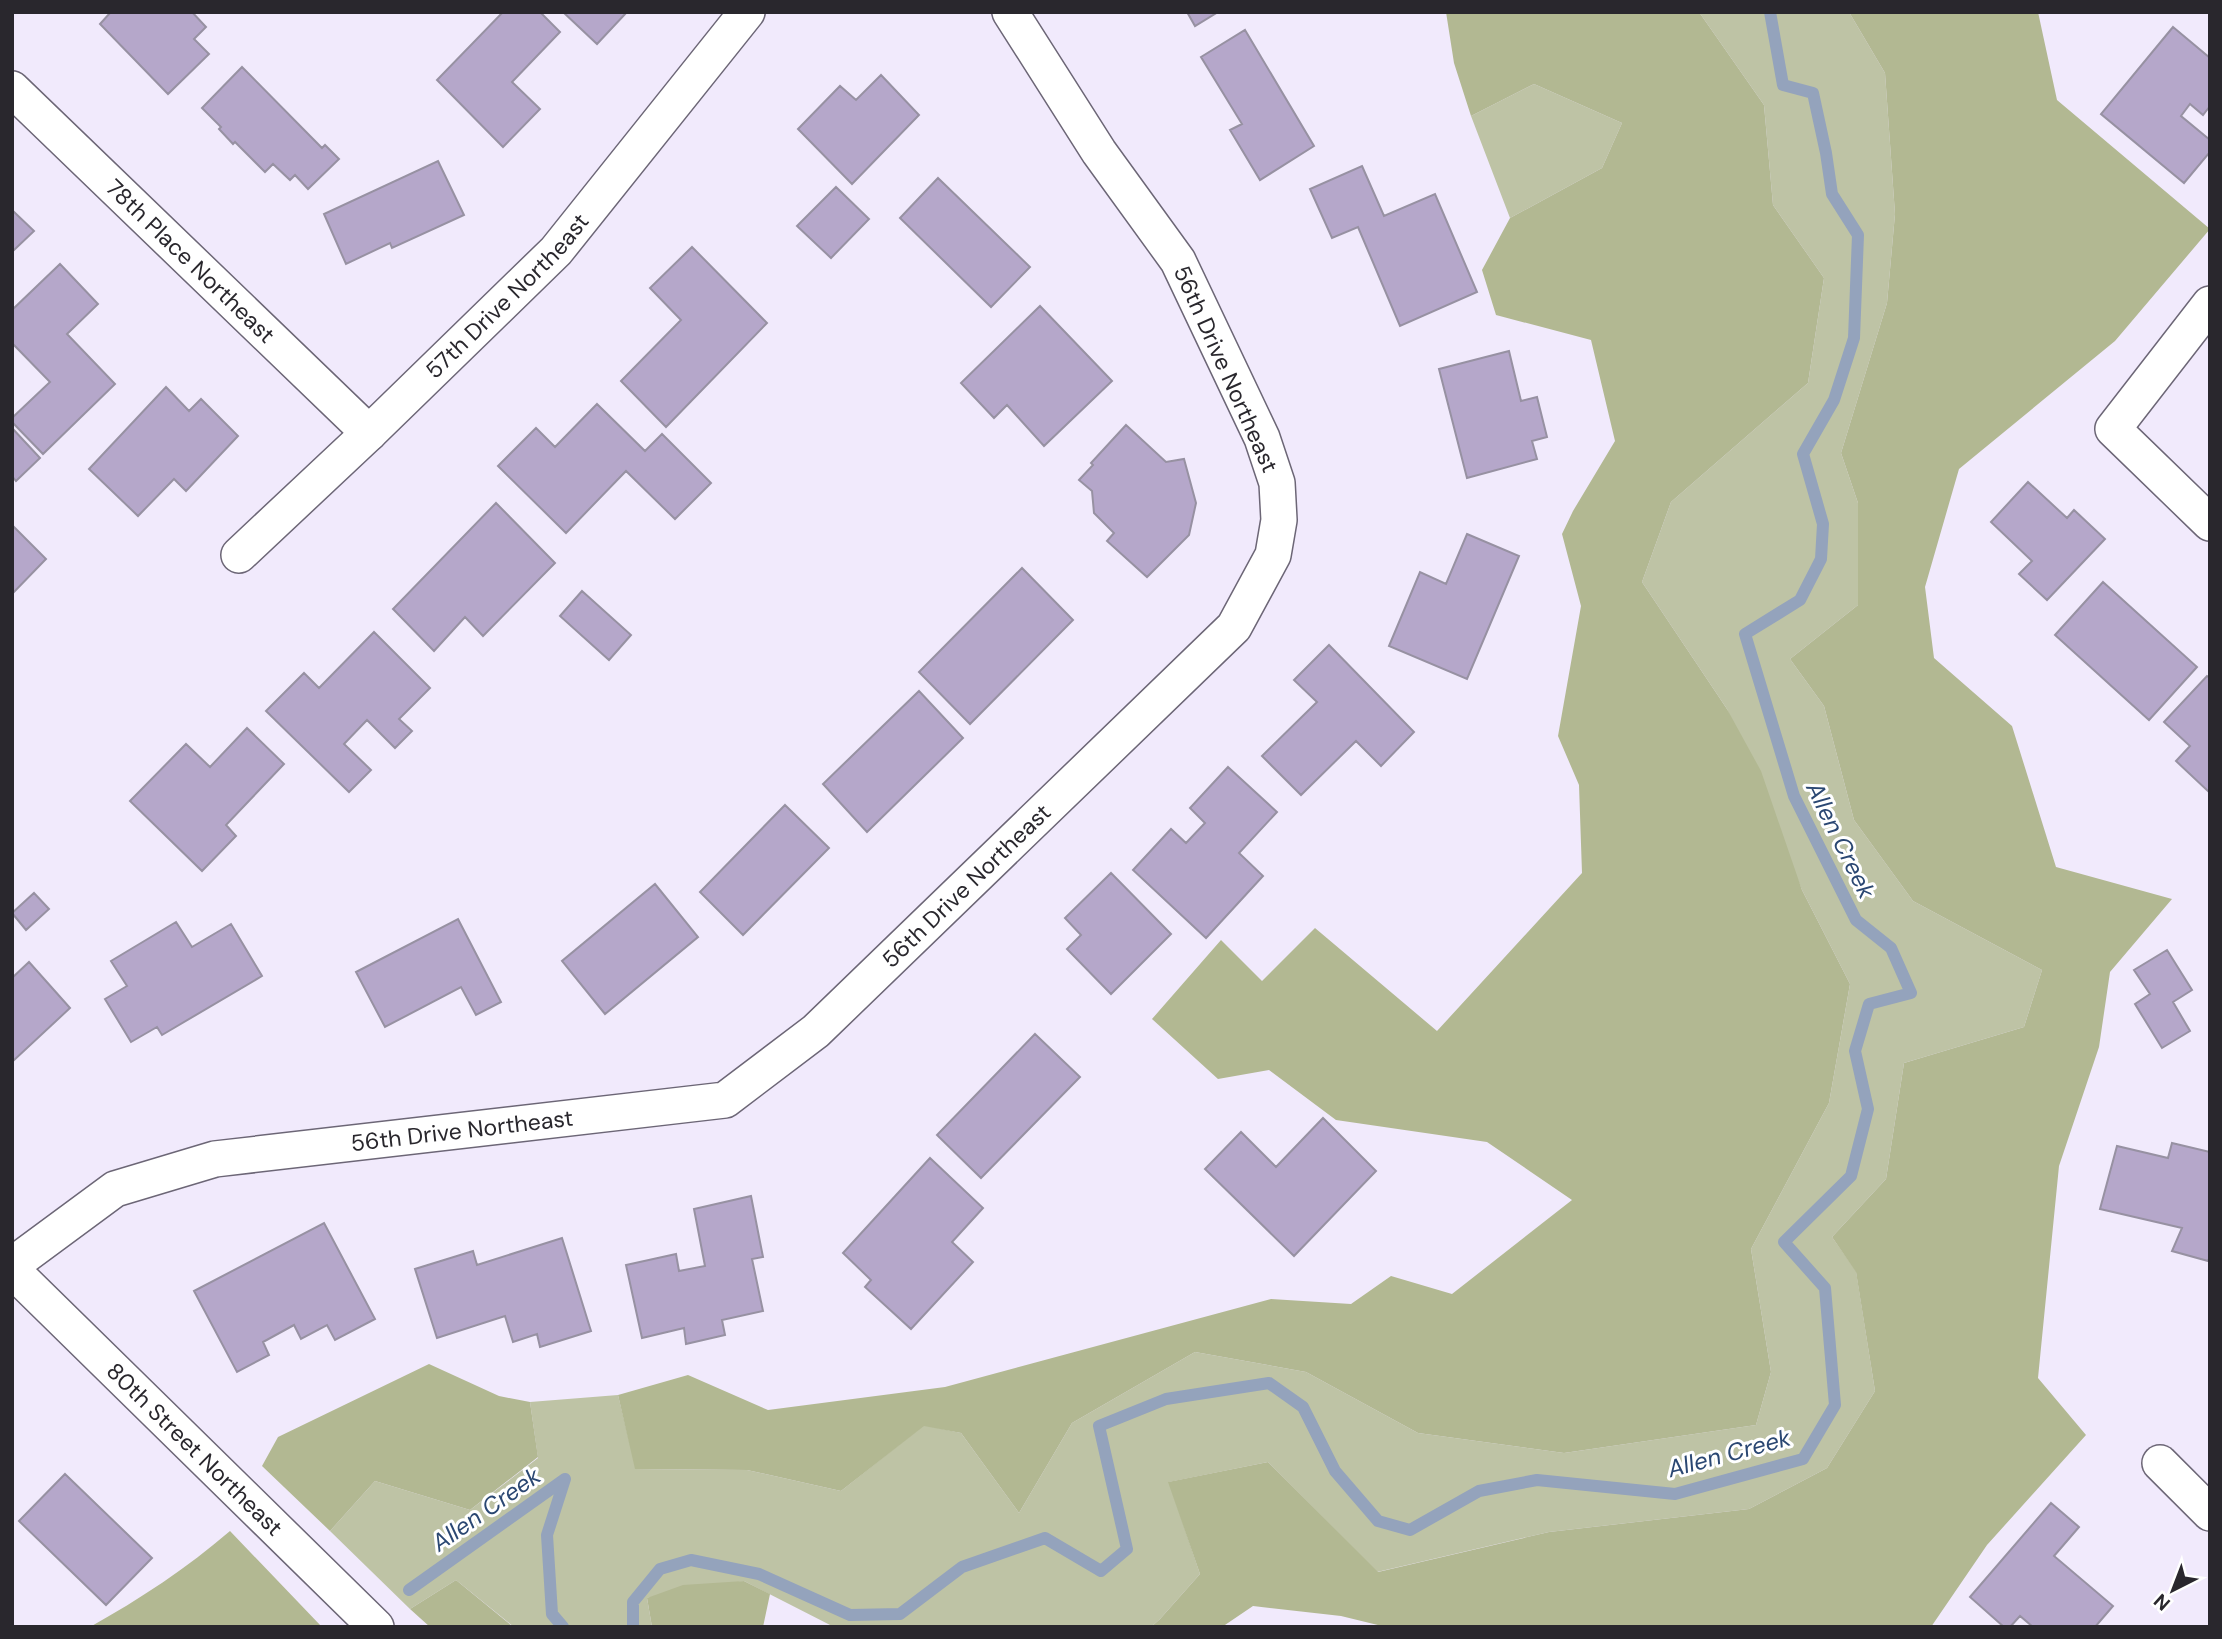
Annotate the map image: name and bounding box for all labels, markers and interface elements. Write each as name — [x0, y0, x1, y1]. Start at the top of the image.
street label: 78th Place Northeast — [100, 173, 282, 349]
street label: 57th Drive Northeast — [419, 207, 595, 385]
street label: 56th Drive Northeast — [1167, 261, 1285, 477]
water label: Allen Creek — [1799, 776, 1883, 904]
street label: 56th Drive Northeast — [875, 797, 1057, 974]
street label: 56th Drive Northeast — [349, 1103, 575, 1158]
street label: 80th Street Northeast — [100, 1356, 289, 1542]
water label: Allen Creek — [1663, 1421, 1795, 1485]
water label: Allen Creek — [425, 1460, 547, 1559]
north arrow — [2138, 1555, 2208, 1625]
text: N — [2148, 1588, 2175, 1616]

